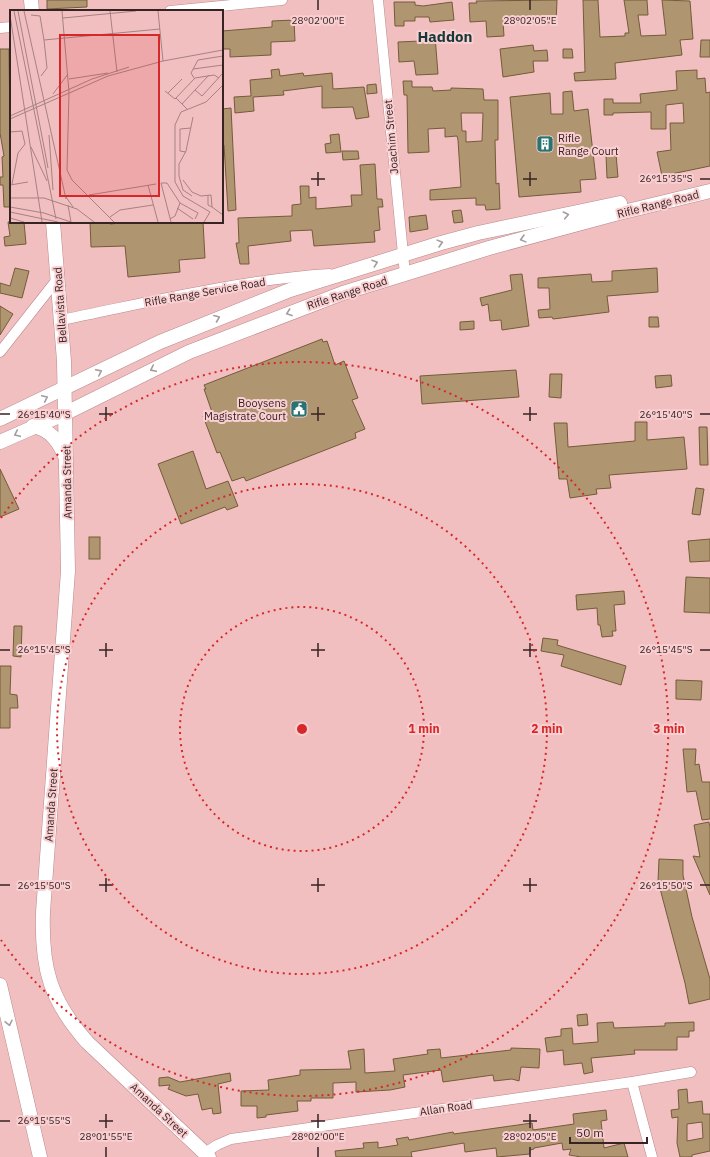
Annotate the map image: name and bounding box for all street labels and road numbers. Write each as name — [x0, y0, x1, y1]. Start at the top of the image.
street label: Joachim Street — [381, 99, 401, 175]
street label: Rifle Range Road — [616, 187, 700, 221]
street label: Bellavista Road — [50, 267, 70, 343]
street label: Rifle Range Road — [305, 273, 389, 313]
street label: Rifle Range Service Road — [143, 274, 267, 310]
street label: Amanda Street — [59, 445, 75, 519]
street label: Amanda Street — [41, 768, 61, 842]
street label: Amanda Street — [127, 1080, 191, 1140]
street label: Allan Road — [419, 1097, 473, 1119]

